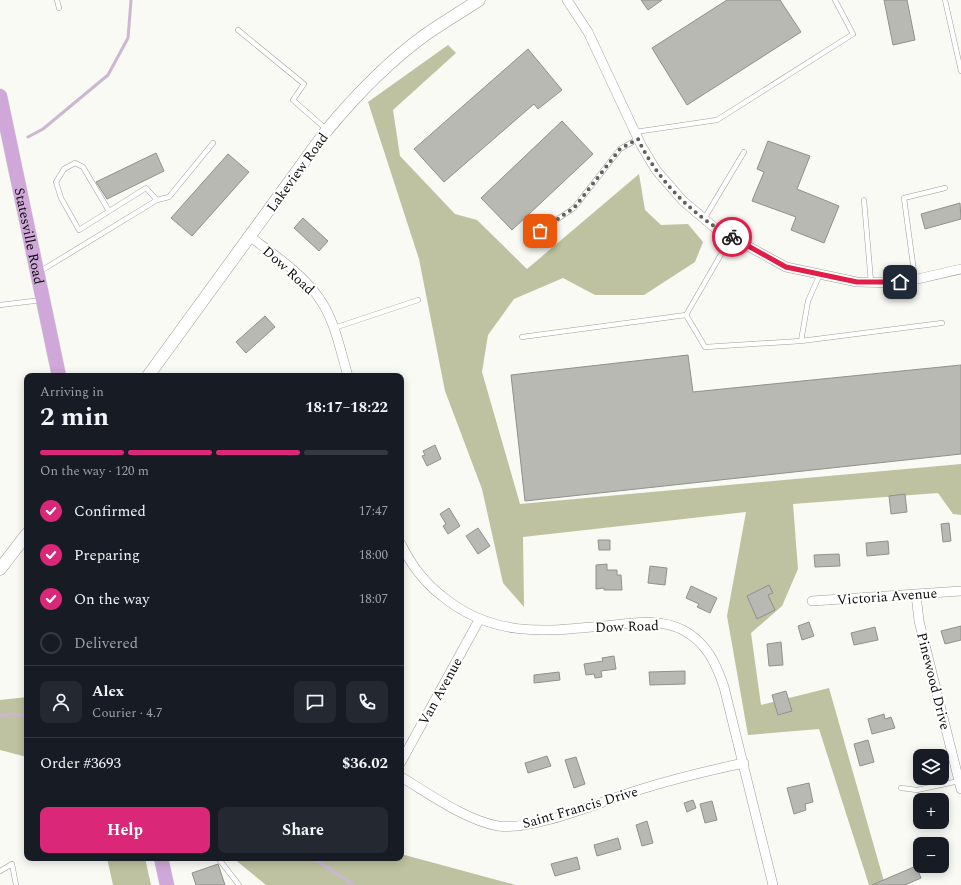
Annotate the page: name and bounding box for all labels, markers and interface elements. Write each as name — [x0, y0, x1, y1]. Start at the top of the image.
street label: Lakeview Road — [261, 128, 333, 216]
street label: Statesville Road — [9, 186, 49, 287]
pin — [523, 214, 557, 248]
courier — [712, 217, 752, 257]
icon: bag — [529, 220, 551, 242]
icon: bike — [721, 226, 743, 248]
street label: Dow Road — [258, 241, 320, 300]
pin — [883, 265, 917, 299]
icon: home — [889, 271, 911, 293]
text: Arriving in — [40, 382, 104, 402]
text: 18:17–18:22 — [305, 396, 388, 419]
text: 2 min — [40, 397, 109, 437]
text: On the way · 120 m — [40, 461, 149, 481]
icon: check — [40, 500, 62, 522]
text: Confirmed — [74, 500, 146, 523]
text: 17:47 — [359, 501, 388, 521]
icon: check — [40, 544, 62, 566]
text: Preparing — [74, 544, 140, 567]
text: 18:00 — [359, 545, 388, 565]
street label: Victoria Avenue — [836, 583, 938, 610]
icon: check — [40, 588, 62, 610]
text: On the way — [74, 588, 149, 611]
text: 18:07 — [359, 589, 388, 609]
street label: Dow Road — [595, 615, 660, 638]
street label: Pinewood Drive — [911, 630, 956, 732]
text: Delivered — [74, 632, 138, 655]
street label: Van Avenue — [413, 653, 468, 729]
text: Alex — [92, 680, 124, 703]
button: person — [40, 681, 82, 723]
button: chat — [294, 681, 336, 723]
button: phone — [346, 681, 388, 723]
text: Courier · 4.7 — [92, 703, 162, 723]
map controls — [913, 749, 949, 873]
button: layers — [913, 749, 949, 785]
text: Order #3693 — [40, 752, 121, 775]
text: $36.02 — [342, 752, 388, 775]
street label: Saint Francis Drive — [520, 781, 641, 834]
button: + — [913, 793, 949, 829]
button: Help — [40, 807, 210, 853]
button: Share — [218, 807, 388, 853]
button: − — [913, 837, 949, 873]

